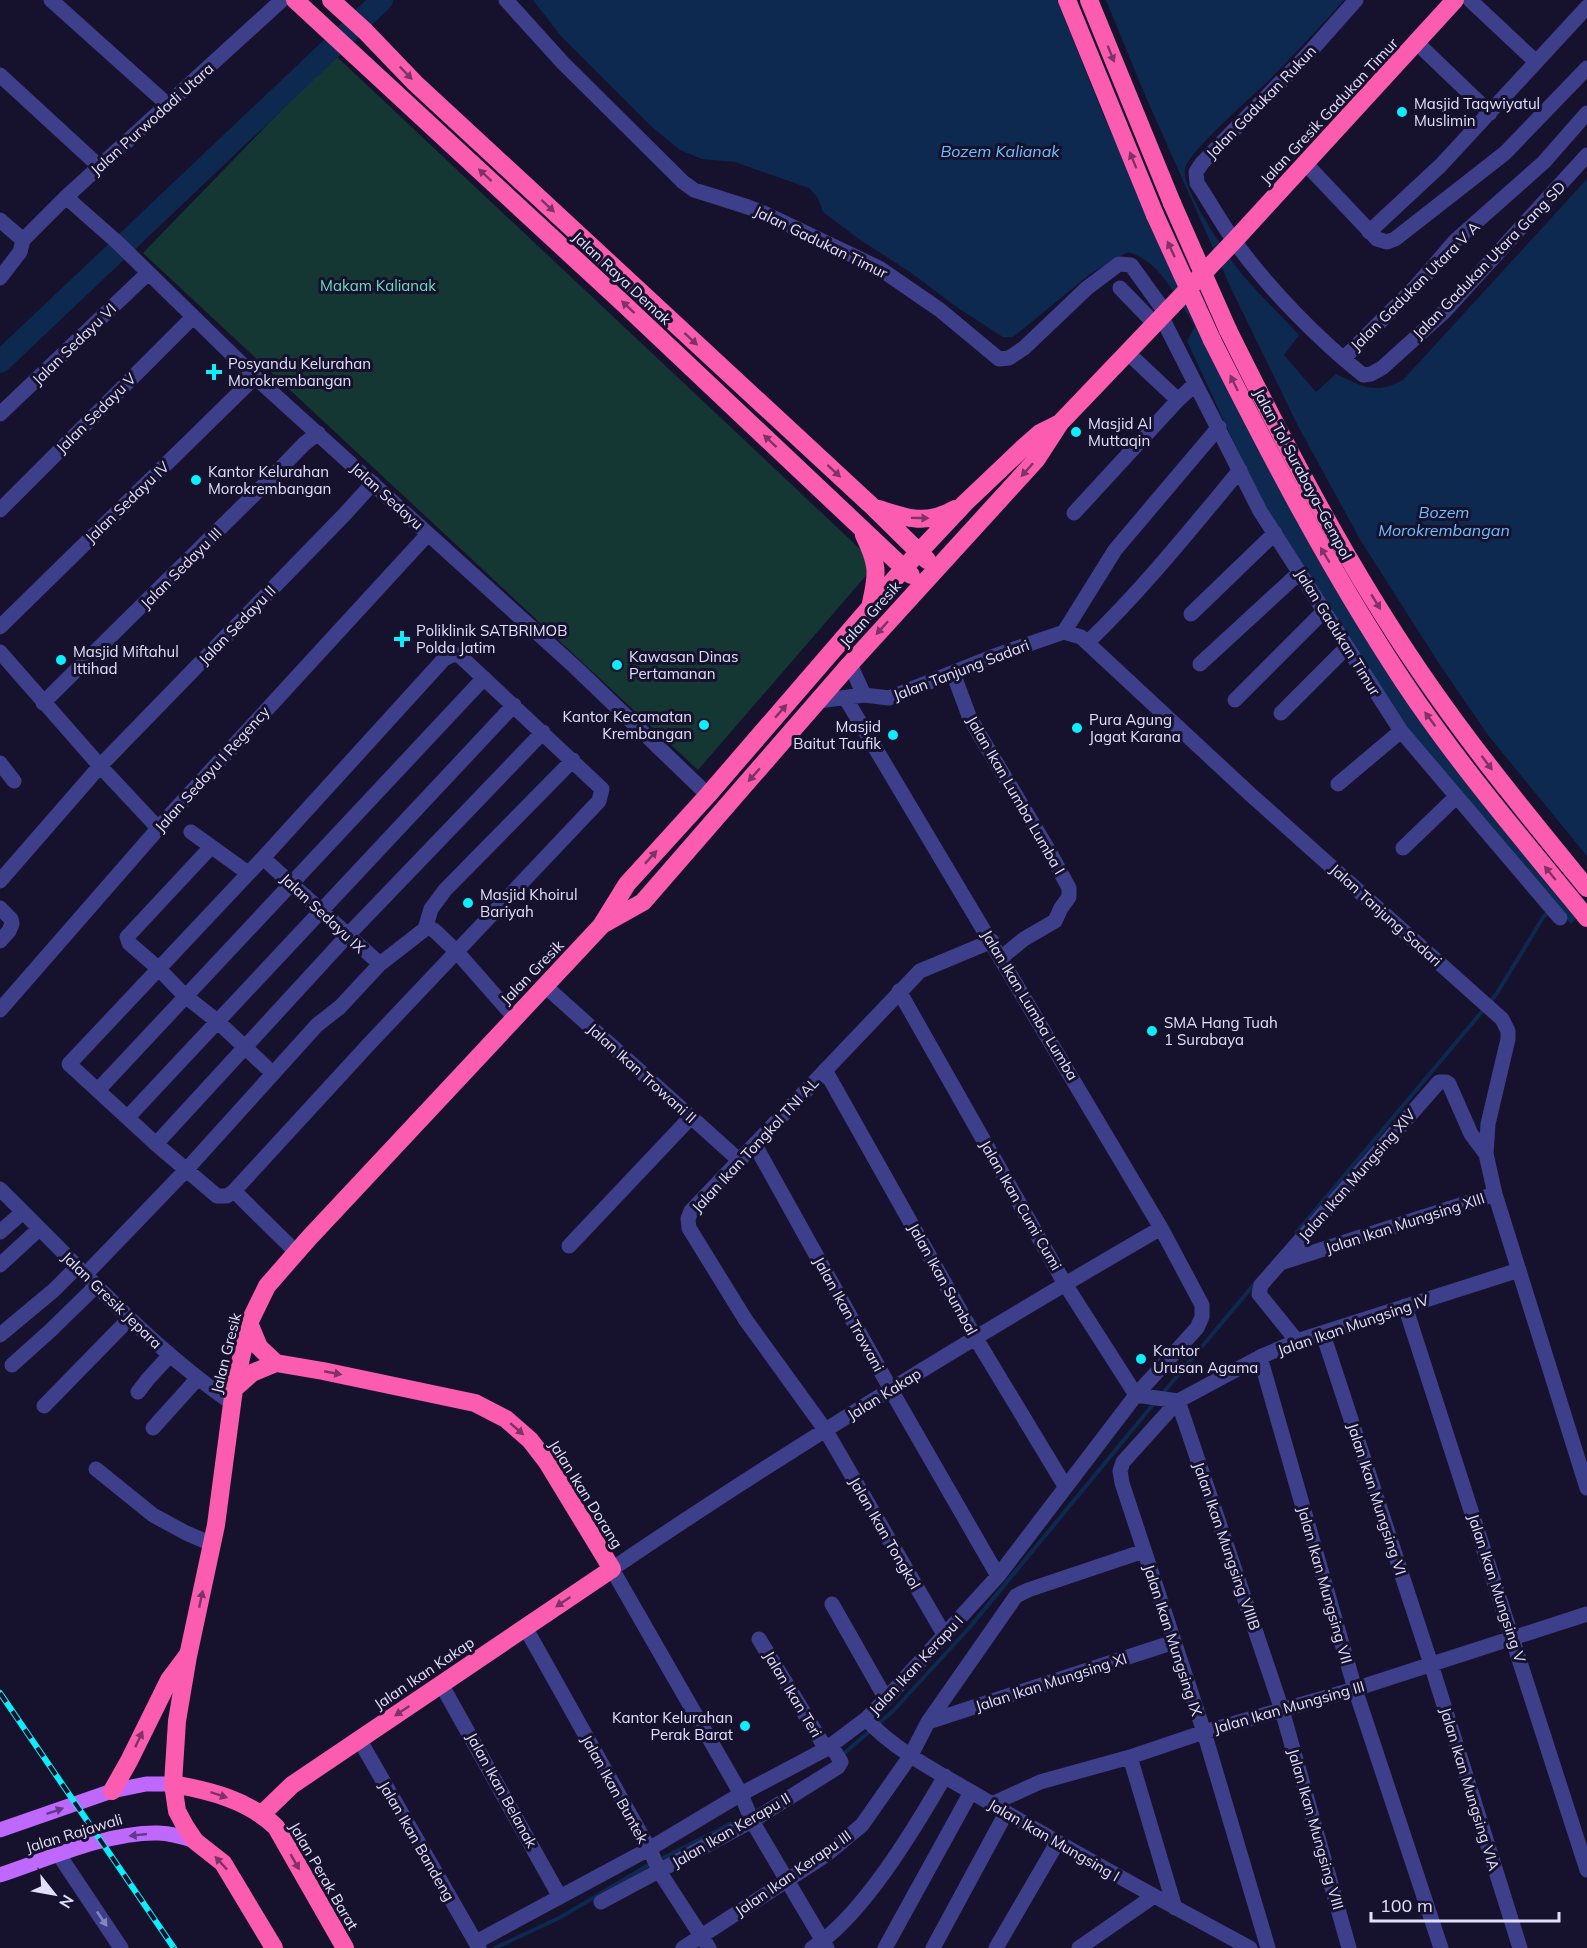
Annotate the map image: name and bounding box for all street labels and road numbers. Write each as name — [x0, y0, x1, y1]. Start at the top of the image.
street label: Jalan Gresik Gadukan Timur — [1256, 33, 1402, 188]
street label: Jalan Gadukan Rukun — [1202, 41, 1320, 163]
street label: Jalan Purwodadi Utara — [87, 59, 217, 179]
street label: Jalan Gadukan Utara Gang SD — [1409, 177, 1569, 343]
street label: Jalan Gadukan Timur — [751, 201, 891, 283]
street label: Jalan Gadukan Utara V A — [1346, 217, 1484, 355]
street label: Jalan Raya Demak — [569, 227, 676, 329]
street label: Jalan Sedayu VI — [28, 299, 120, 389]
street label: Jalan Sedayu V — [52, 369, 140, 457]
street label: Jalan Tol Surabaya–Gempol — [1250, 385, 1356, 563]
street label: Jalan Sedayu IV — [81, 457, 173, 547]
street label: Jalan Sedayu — [347, 458, 427, 534]
street label: Jalan Sedayu III — [137, 524, 225, 612]
street label: Jalan Gadukan Timur — [1291, 565, 1385, 699]
street label: Jalan Gresik — [835, 577, 905, 651]
street label: Jalan Sedayu II — [194, 581, 280, 669]
street label: Jalan Tanjung Sadari — [890, 635, 1032, 705]
street label: Jalan Sedayu I Regency — [150, 702, 274, 836]
street label: Jalan Ikan Lumba Lumba I — [963, 712, 1069, 878]
street label: Jalan Tanjung Sadari — [1326, 860, 1446, 970]
street label: Jalan Sedayu IX — [277, 869, 369, 957]
street label: Jalan Ikan Lumba Lumba — [978, 926, 1082, 1084]
street label: Jalan Gresik — [497, 936, 568, 1008]
street label: Jalan Ikan Trowani II — [584, 1019, 700, 1127]
street label: Jalan Ikan Tongkol TNI AL — [687, 1074, 823, 1216]
street label: Jalan Ikan Mungsing XIV — [1294, 1105, 1420, 1245]
street label: Jalan Ikan Cumi Cumi — [976, 1136, 1066, 1274]
street label: Jalan Ikan Mungsing XIII — [1323, 1188, 1487, 1258]
street label: Jalan Ikan Sumbal — [904, 1220, 982, 1338]
street label: Jalan Gresik Jepara — [58, 1247, 166, 1353]
street label: Jalan Ikan Trowani — [810, 1253, 888, 1375]
street label: Jalan Ikan Mungsing IV — [1275, 1290, 1432, 1360]
street label: Jalan Gresik — [207, 1310, 245, 1395]
street label: Jalan Kakap — [844, 1364, 924, 1424]
street label: Jalan Ikan Mungsing VI — [1343, 1420, 1411, 1578]
street label: Jalan Ikan Dorang — [545, 1436, 627, 1552]
street label: Jalan Ikan Mungsing VIIIB — [1189, 1459, 1265, 1633]
street label: Jalan Ikan Tongkol — [845, 1474, 925, 1592]
street label: Jalan Ikan Mungsing VII — [1293, 1504, 1357, 1666]
street label: Jalan Ikan Mungsing V — [1464, 1511, 1530, 1665]
street label: Jalan Ikan Mungsing IX — [1140, 1562, 1207, 1718]
street label: Jalan Ikan Kerapu I — [865, 1611, 967, 1719]
street label: Jalan Ikan Kakap — [370, 1633, 478, 1713]
street label: Jalan Ikan Teri — [760, 1647, 826, 1741]
street label: Jalan Ikan Mungsing XI — [973, 1649, 1129, 1715]
street label: Jalan Ikan Mungsing III — [1211, 1676, 1367, 1738]
street label: Jalan Ikan Mungsing VIA — [1436, 1705, 1504, 1873]
street label: Jalan Ikan Belanak — [462, 1729, 542, 1851]
street label: Jalan Ikan Buntek — [577, 1731, 653, 1847]
street label: Jalan Ikan Mungsing VIII — [1284, 1746, 1348, 1912]
street label: Jalan Ikan Bandeng — [375, 1778, 459, 1904]
street label: Jalan Ikan Kerapu II — [668, 1788, 794, 1872]
street label: Jalan Ikan Mungsing I — [985, 1795, 1123, 1885]
street label: Jalan Rajawali — [23, 1809, 125, 1857]
street label: Jalan Perak Barat — [285, 1819, 363, 1933]
street label: Jalan Ikan Kerapu III — [731, 1826, 855, 1920]

